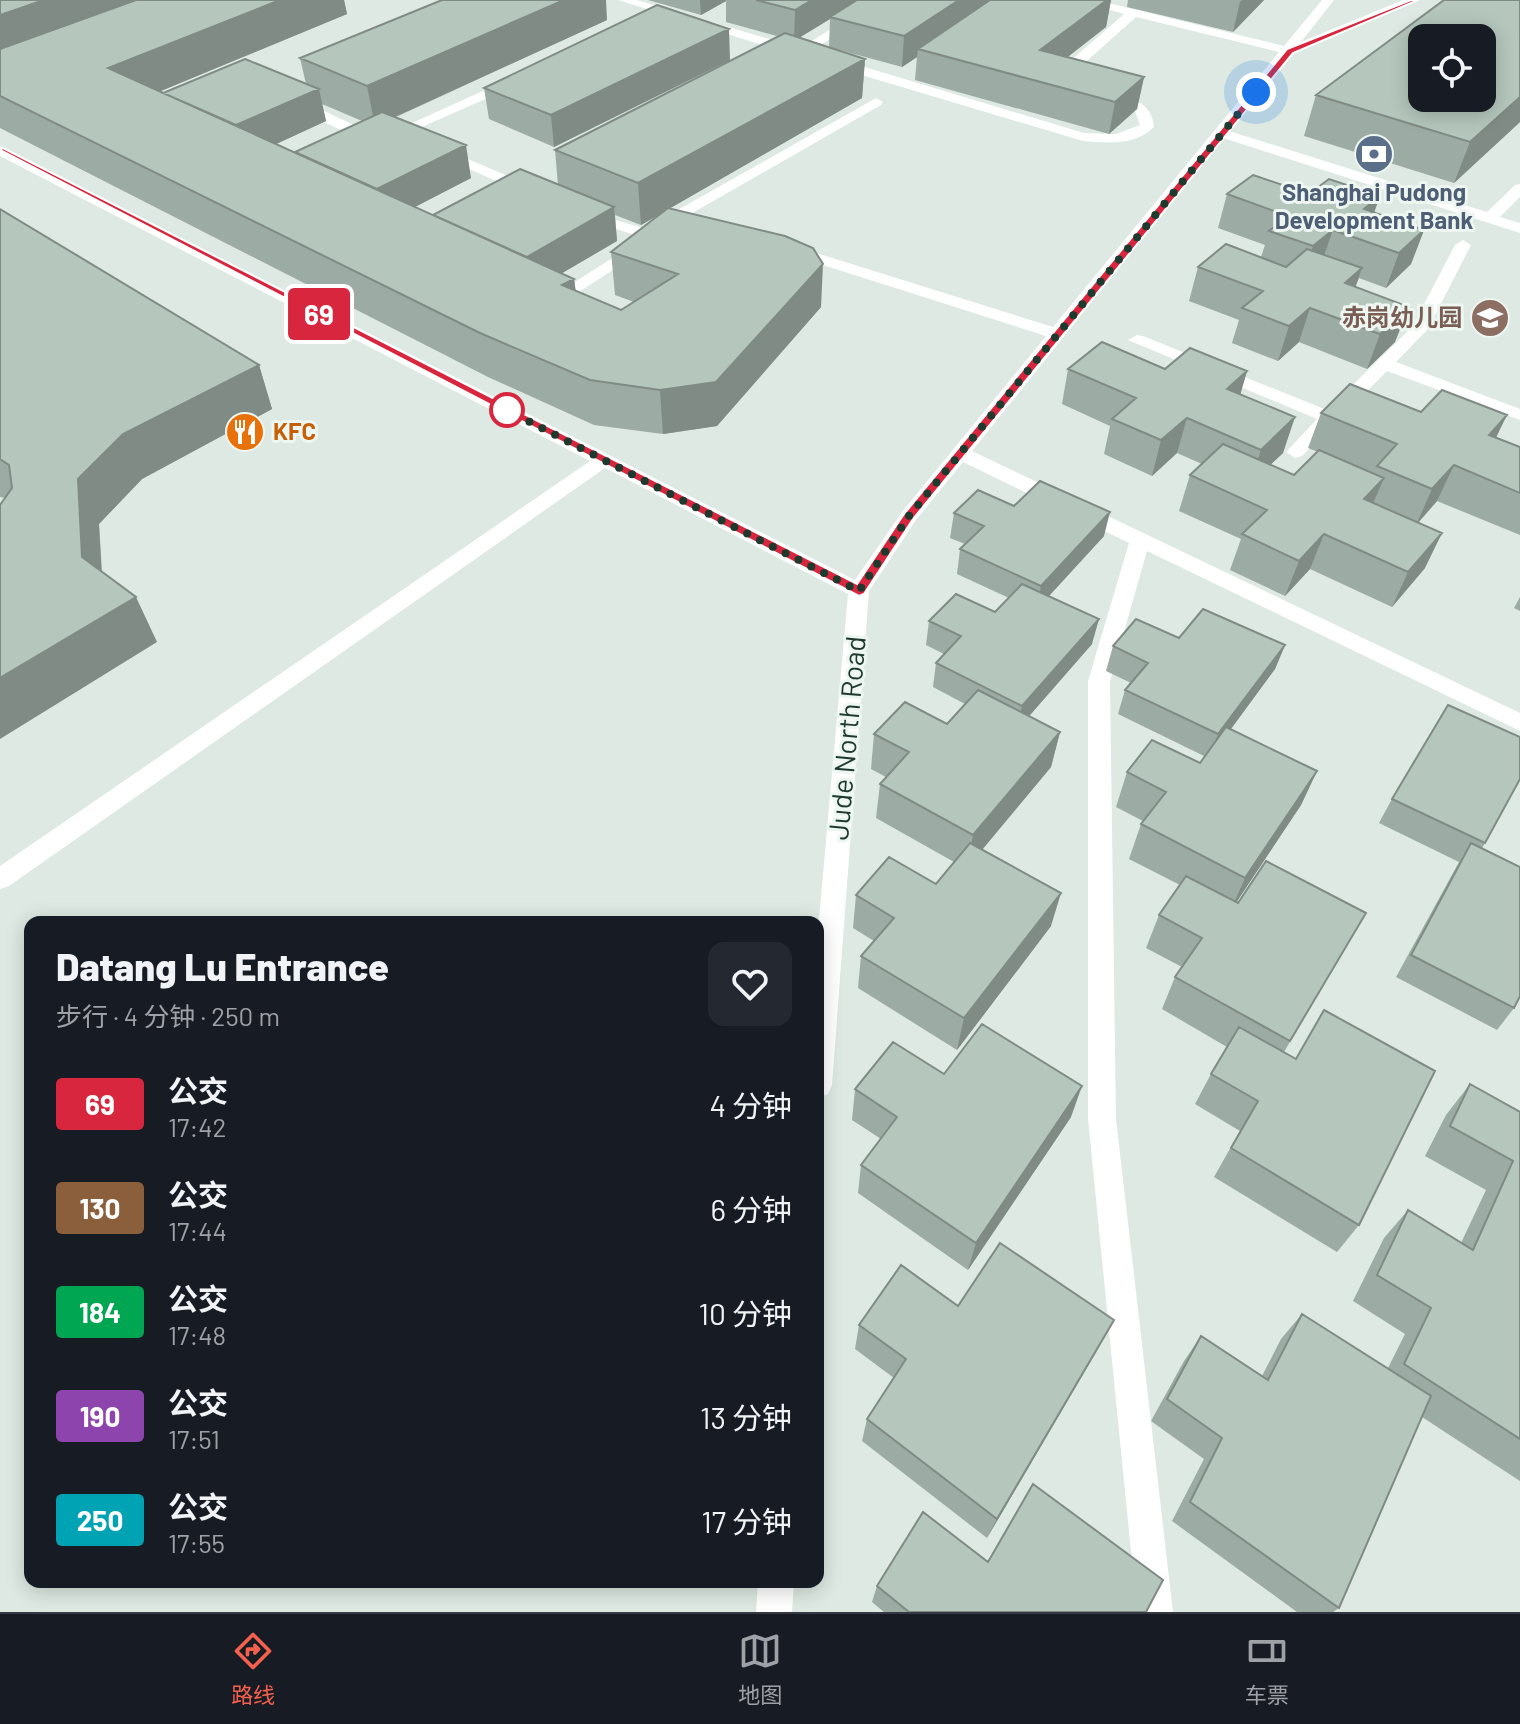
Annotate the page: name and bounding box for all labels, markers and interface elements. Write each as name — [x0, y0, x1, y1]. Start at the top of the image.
map controls — [1408, 24, 1496, 112]
button: locate — [1408, 24, 1496, 112]
your location — [1236, 72, 1276, 112]
bank icon: Shanghai Pudong Development Bank — [1353, 133, 1395, 175]
place label: Shanghai Pudong Development Bank — [1275, 177, 1473, 234]
line badge: 69 — [283, 288, 355, 340]
text: 69 — [304, 297, 334, 331]
school or university icon: 赤岗幼儿园 — [1469, 297, 1511, 339]
place label: 赤岗幼儿园 — [1342, 302, 1462, 331]
unlabelled marker — [490, 393, 524, 427]
restaurant icon: KFC — [224, 411, 266, 453]
place label: KFC — [273, 416, 316, 445]
street label: Jude North Road — [820, 635, 872, 841]
button: heart — [708, 942, 792, 1026]
text: Datang Lu Entrance — [56, 943, 389, 989]
text: 步行 · 4 分钟 · 250 m — [56, 1000, 280, 1031]
text: 公交 — [168, 1072, 228, 1108]
text: 69 — [85, 1087, 115, 1121]
text: 4 分钟 — [709, 1087, 792, 1123]
text: 17:42 — [168, 1111, 226, 1142]
text: 公交 — [168, 1176, 228, 1212]
text: 130 — [80, 1191, 121, 1225]
text: 6 分钟 — [711, 1191, 792, 1227]
text: 17:44 — [168, 1215, 227, 1246]
text: 公交 — [168, 1280, 228, 1316]
text: 184 — [79, 1295, 121, 1329]
text: 10 分钟 — [699, 1295, 792, 1331]
text: 17:48 — [168, 1319, 226, 1350]
text: 公交 — [168, 1384, 228, 1420]
text: 190 — [80, 1399, 120, 1433]
text: 13 分钟 — [700, 1399, 792, 1435]
text: 17:51 — [168, 1423, 220, 1454]
text: 公交 — [168, 1488, 228, 1524]
text: 250 — [77, 1503, 123, 1537]
text: 17 分钟 — [701, 1503, 792, 1539]
text: 17:55 — [168, 1527, 225, 1558]
tab: 路线 — [231, 1629, 275, 1709]
tab: 地图 — [738, 1629, 782, 1709]
tab: 车票 — [1245, 1629, 1289, 1709]

